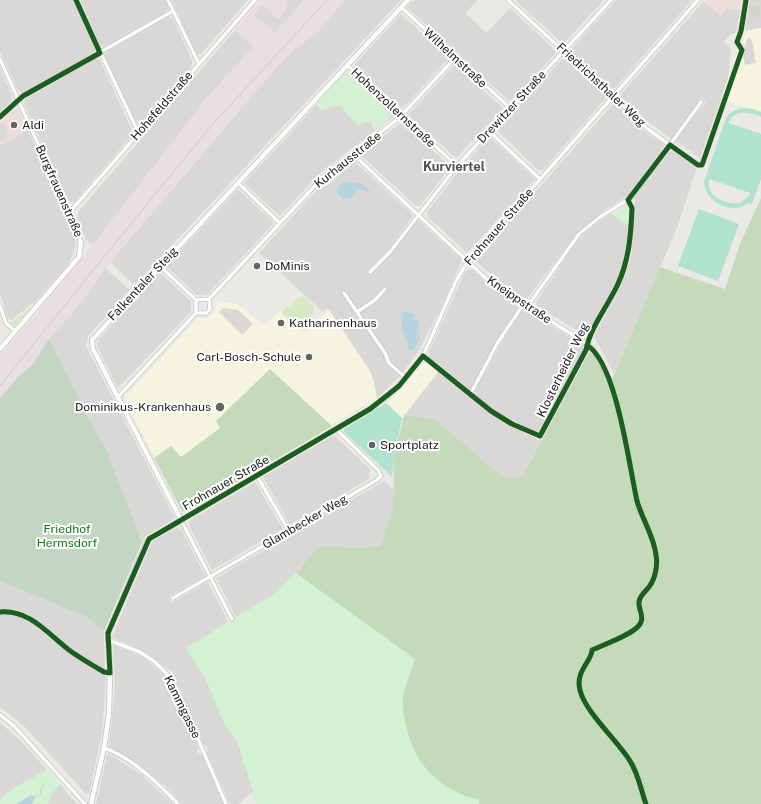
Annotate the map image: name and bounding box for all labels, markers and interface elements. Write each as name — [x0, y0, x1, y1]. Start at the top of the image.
street label: Wilhelmstraße — [420, 25, 490, 91]
street label: Friedrichsthaler Weg — [553, 40, 649, 130]
street label: Hohenzollernstraße — [348, 65, 438, 151]
street label: Hohefeldstraße — [128, 68, 196, 144]
street label: Drewitzer Straße — [475, 68, 549, 146]
place label: Aldi — [22, 118, 44, 132]
marker: Aldi — [9, 120, 19, 130]
street label: Kurhausstraße — [312, 129, 384, 191]
street label: Burgfrauenstraße — [32, 143, 86, 239]
district label: Kurviertel — [423, 159, 485, 175]
street label: Frohnauer Straße — [461, 185, 537, 269]
street label: Falkentaler Steig — [105, 244, 181, 324]
place label: DoMinis — [265, 259, 310, 273]
marker: DoMinis — [252, 261, 262, 271]
street label: Kneippstraße — [484, 273, 554, 327]
place label: Katharinenhaus — [289, 316, 377, 330]
marker: Katharinenhaus — [276, 318, 286, 328]
street label: Klosterheider Weg — [534, 320, 592, 420]
place label: Carl-Bosch-Schule — [196, 350, 301, 364]
marker: Carl-Bosch-Schule — [304, 352, 314, 362]
place label: Dominikus-Krankenhaus — [75, 400, 211, 414]
marker: Dominikus-Krankenhaus — [214, 401, 226, 413]
place label: Sportplatz — [380, 438, 439, 452]
marker: Sportplatz — [367, 440, 377, 450]
street label: Frohnauer Straße — [180, 452, 272, 514]
street label: Glambecker Weg — [260, 492, 350, 552]
park label: Friedhof Hermsdorf — [37, 522, 97, 550]
street label: Kammgasse — [161, 673, 203, 741]

